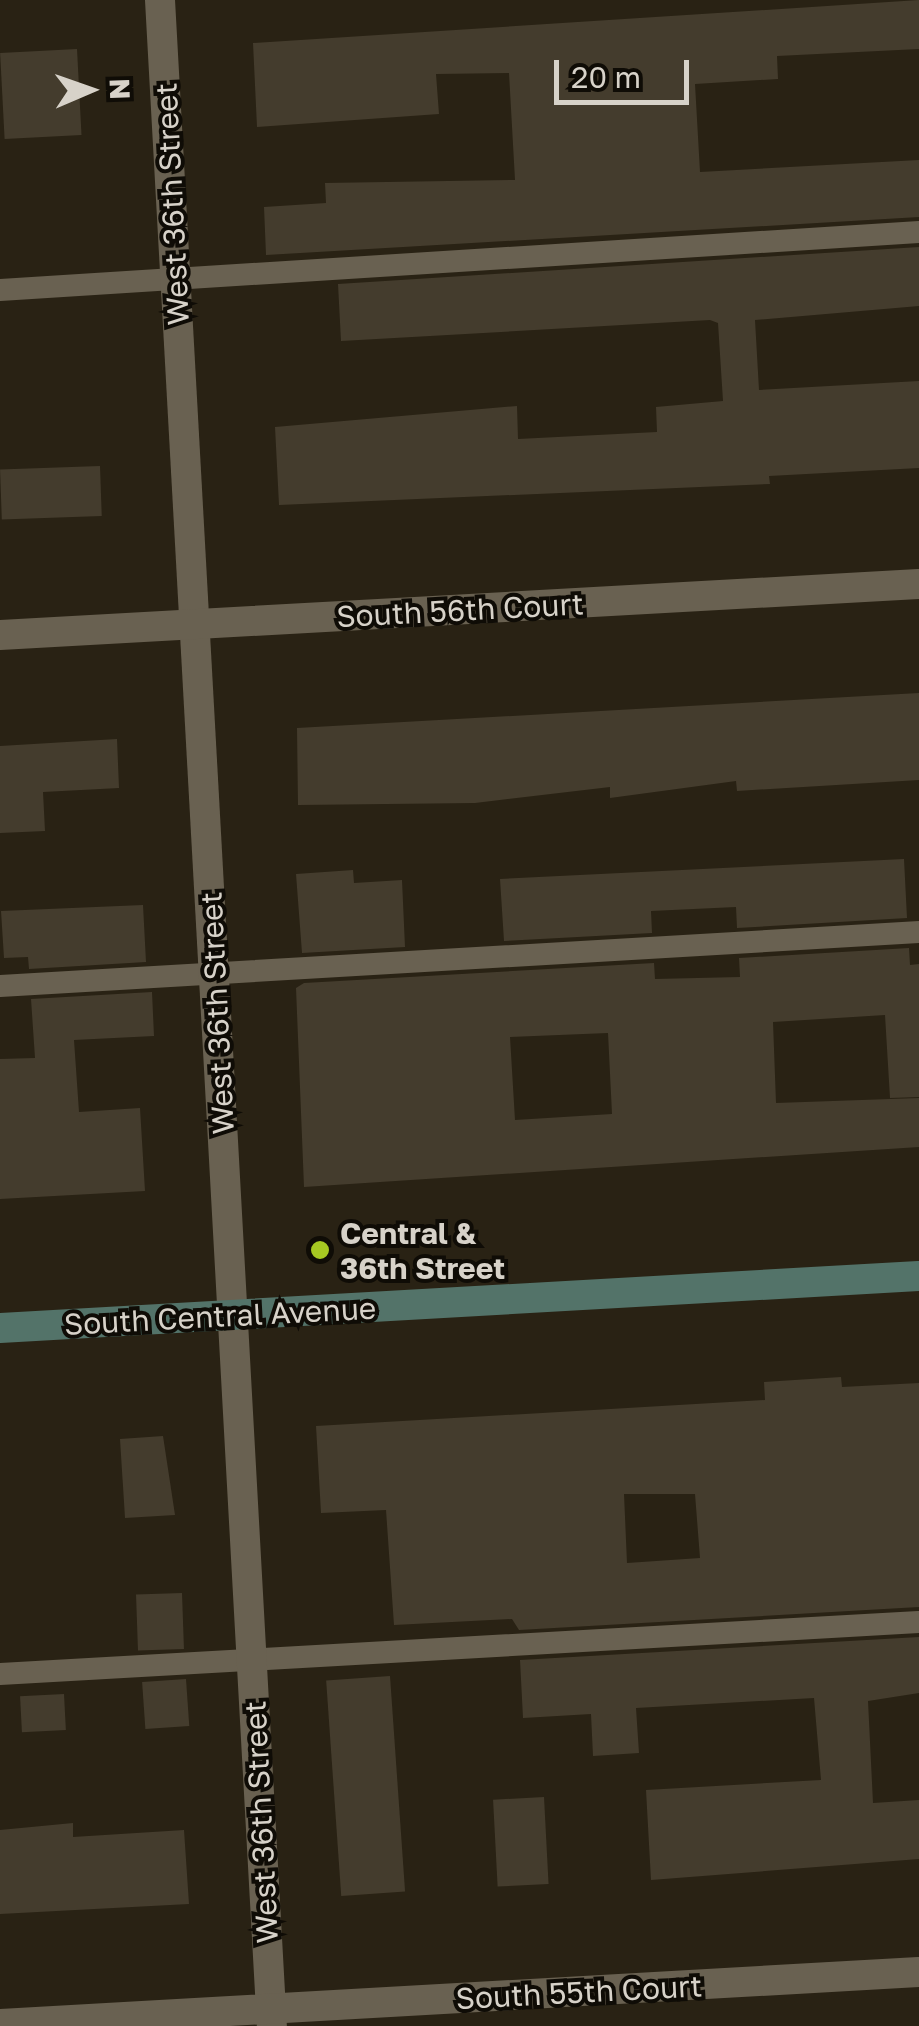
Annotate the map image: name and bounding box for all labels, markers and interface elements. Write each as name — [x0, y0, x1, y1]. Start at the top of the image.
north arrow — [40, 40, 140, 140]
scale bar — [559, 40, 694, 102]
text: 20 m — [571, 59, 641, 95]
text: N — [104, 78, 137, 100]
street label: West 36th Street — [148, 82, 196, 326]
street label: South 56th Court — [335, 586, 585, 634]
street label: West 36th Street — [193, 891, 241, 1135]
place label: Central & 36th Street — [340, 1215, 505, 1286]
marker: Central & 36th Street — [309, 1239, 331, 1261]
street label: South Central Avenue — [63, 1290, 377, 1342]
street label: West 36th Street — [237, 1700, 285, 1944]
street label: South 55th Court — [455, 1968, 703, 2016]

